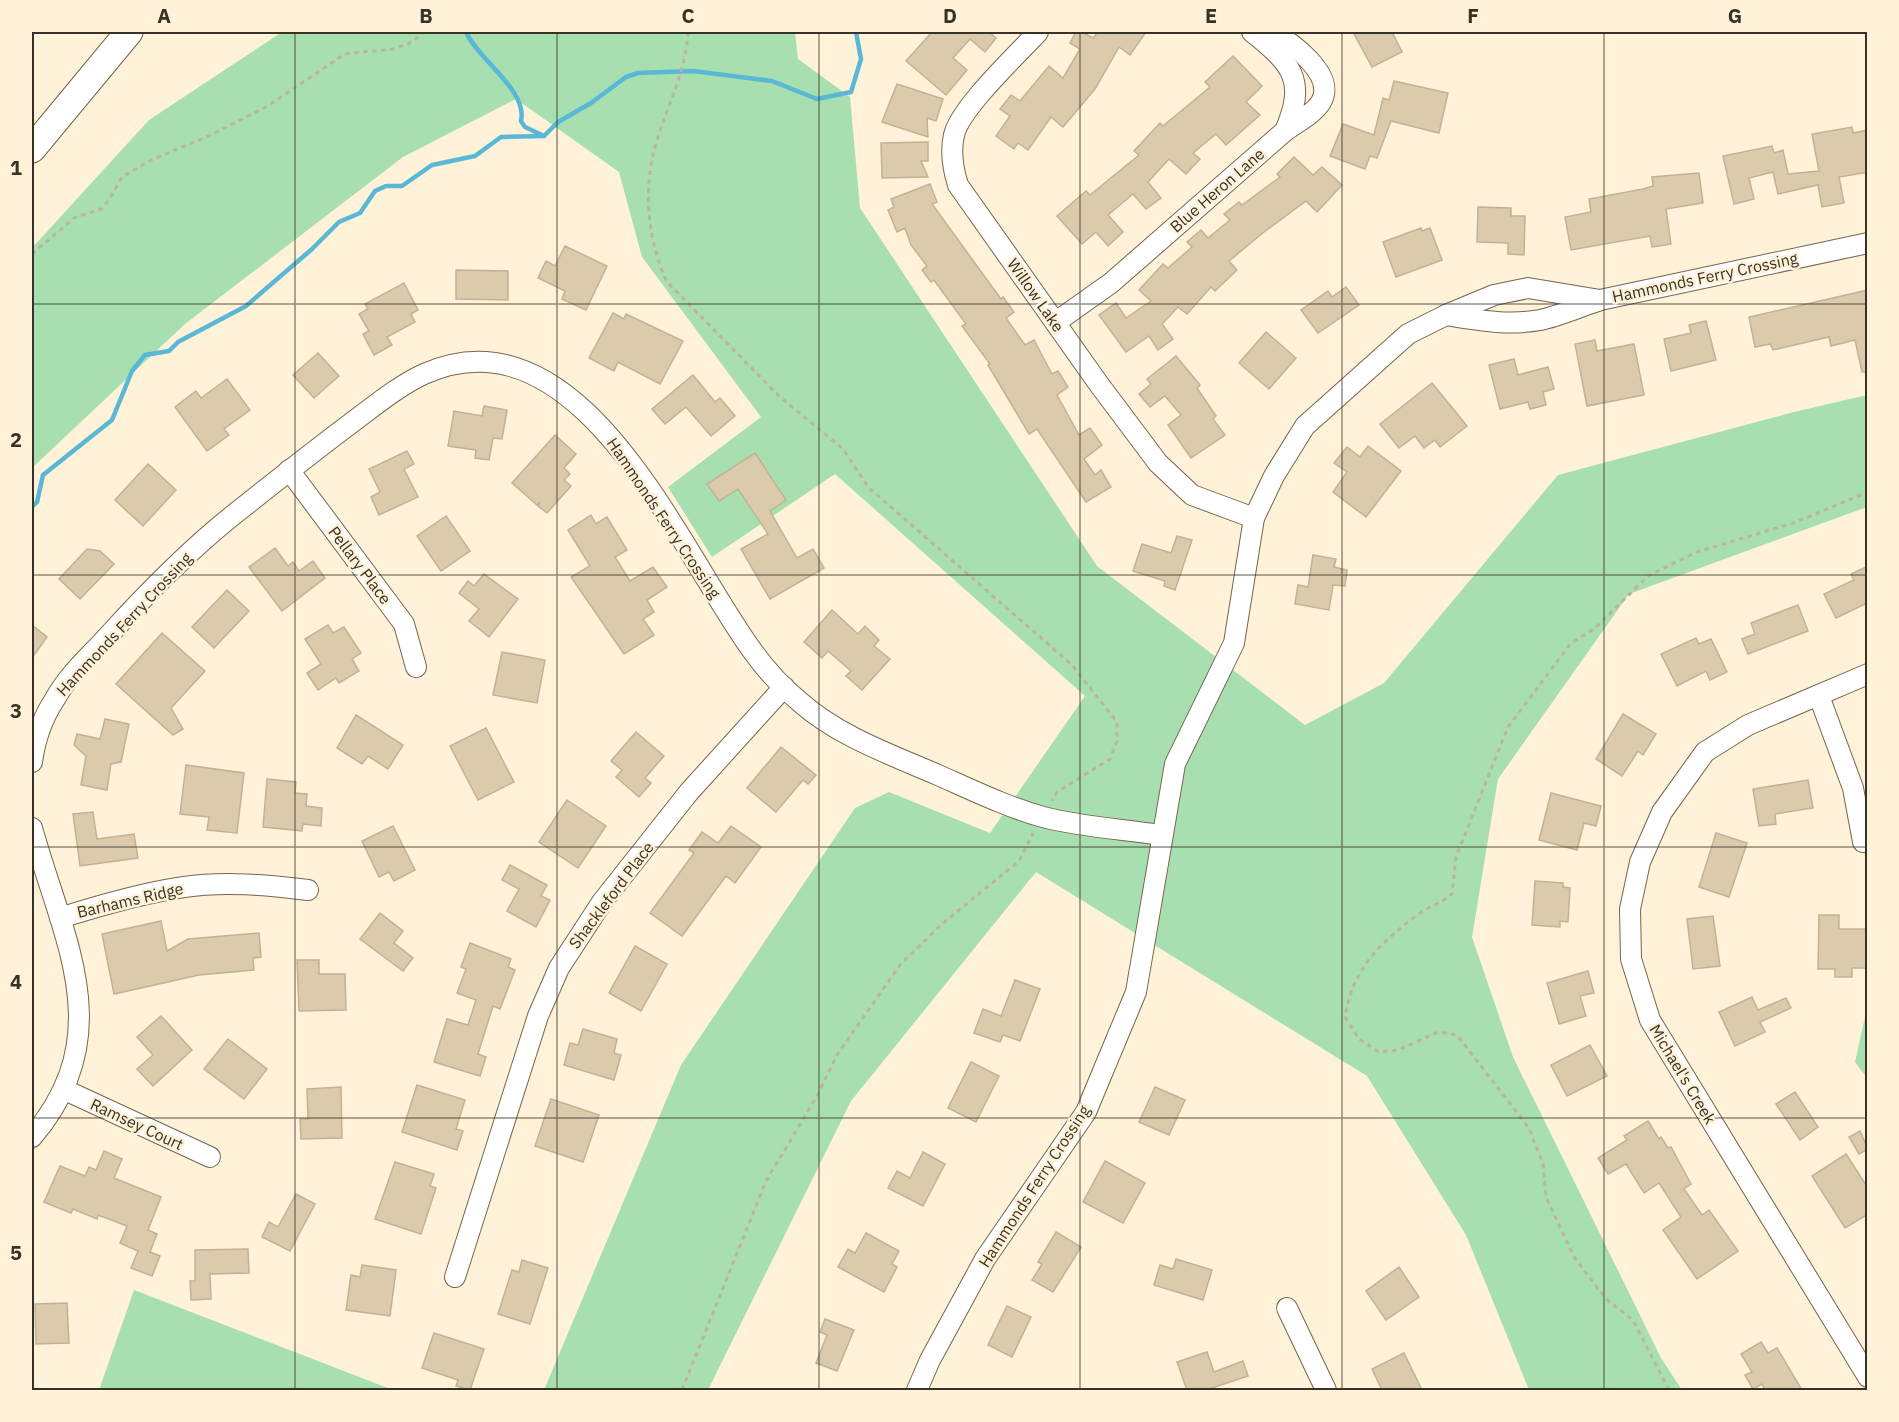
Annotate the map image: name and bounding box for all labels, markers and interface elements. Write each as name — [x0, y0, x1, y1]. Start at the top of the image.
text: A — [157, 2, 171, 29]
text: B — [419, 2, 433, 29]
text: C — [681, 2, 695, 29]
text: D — [943, 2, 957, 29]
text: E — [1205, 2, 1217, 29]
text: F — [1467, 2, 1479, 29]
text: G — [1728, 2, 1742, 29]
street label: Blue Heron Lane — [1166, 143, 1268, 236]
text: 1 — [10, 154, 22, 181]
street label: Hammonds Ferry Crossing — [1610, 247, 1800, 306]
street label: Willow Lake — [1003, 254, 1069, 336]
text: 2 — [10, 426, 22, 453]
street label: Hammonds Ferry Crossing — [603, 434, 726, 603]
street label: Pellary Place — [324, 522, 396, 608]
street label: Hammonds Ferry Crossing — [52, 548, 196, 700]
text: 3 — [10, 697, 22, 724]
street label: Shackleford Place — [564, 837, 658, 952]
street label: Barhams Ridge — [75, 878, 185, 922]
text: 4 — [10, 968, 22, 995]
street label: Michael's Creek — [1645, 1020, 1721, 1128]
street label: Ramsey Court — [87, 1094, 187, 1154]
street label: Hammonds Ferry Crossing — [974, 1101, 1094, 1271]
text: 5 — [10, 1239, 22, 1266]

